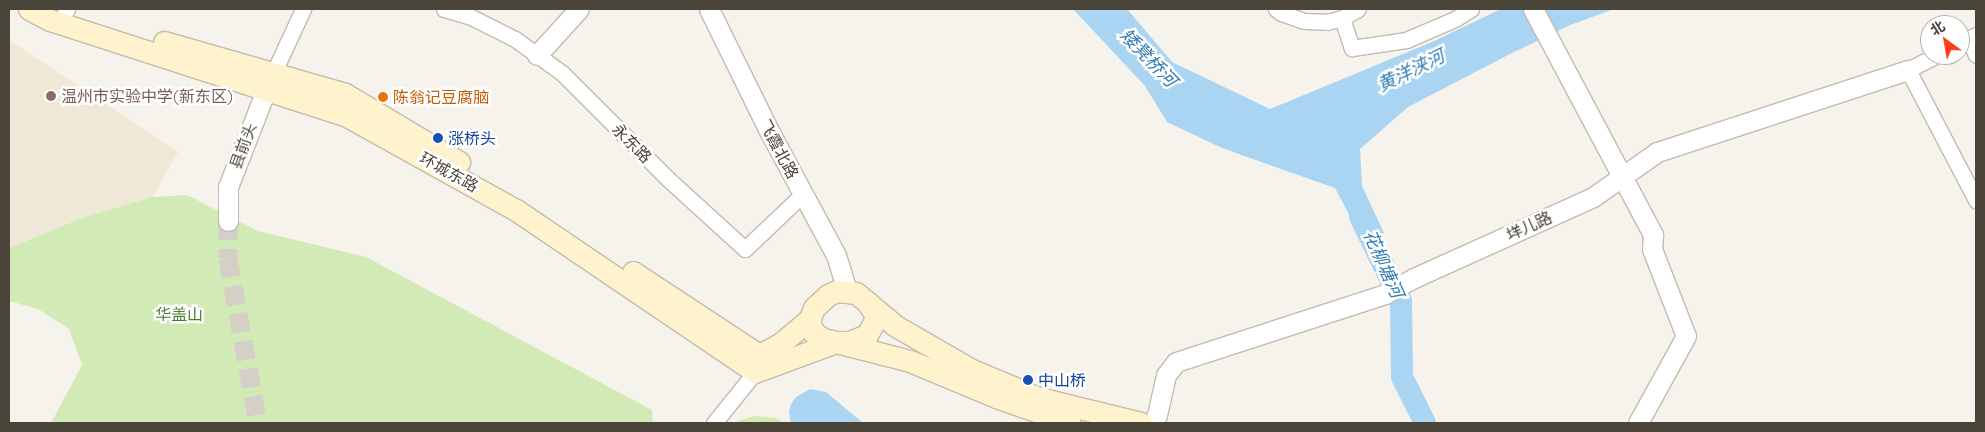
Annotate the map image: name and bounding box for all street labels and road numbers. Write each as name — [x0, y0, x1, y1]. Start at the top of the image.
street label: 飞霞北路 — [756, 116, 802, 182]
street label: 永东路 — [608, 119, 656, 167]
street label: 县前头 — [226, 120, 260, 172]
street label: 环城东路 — [416, 148, 482, 196]
street label: 垟儿路 — [1503, 207, 1555, 245]

